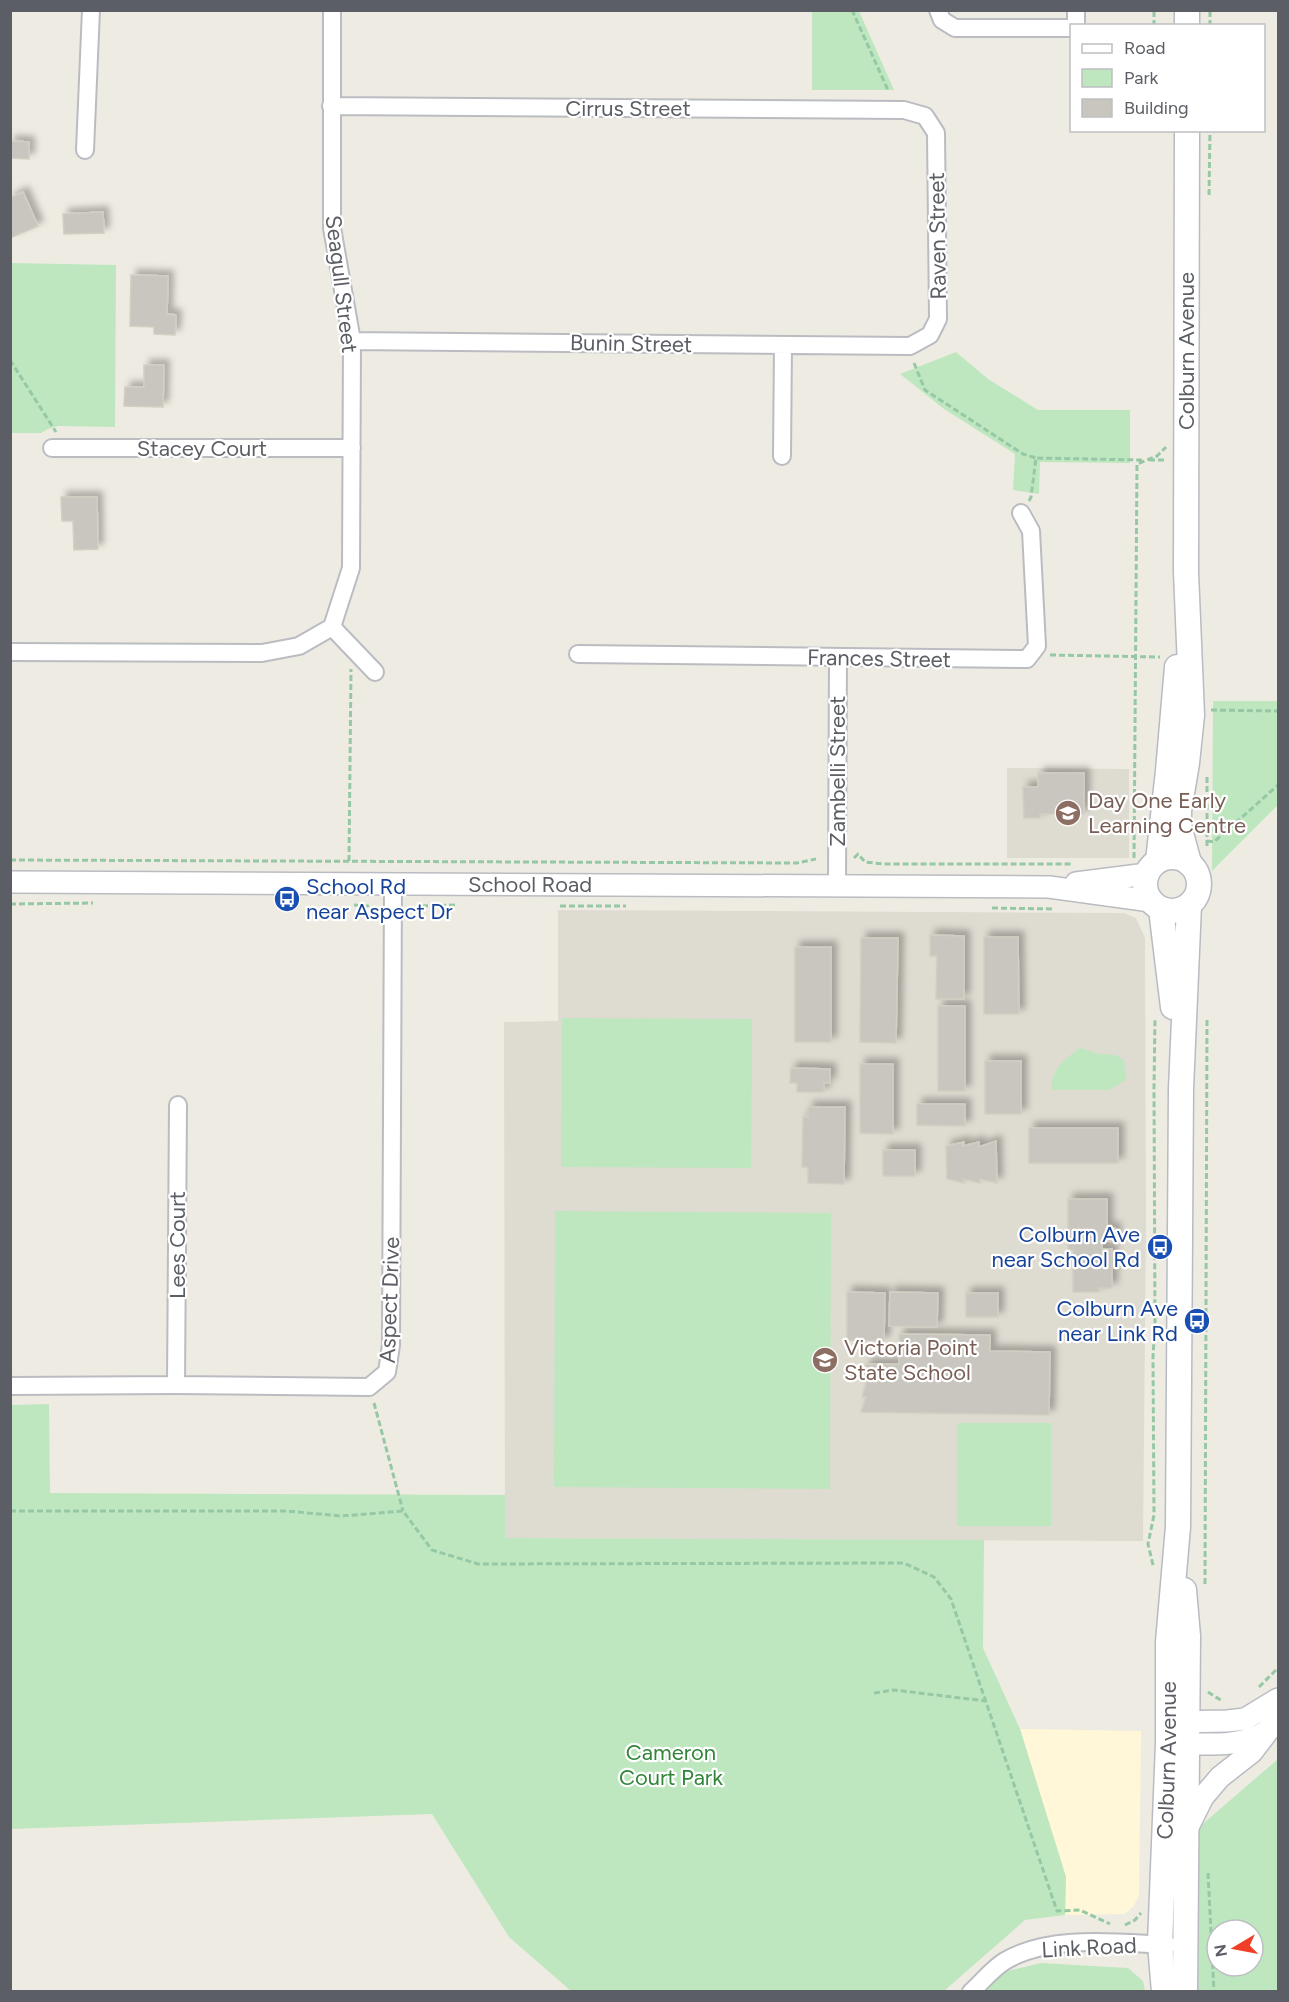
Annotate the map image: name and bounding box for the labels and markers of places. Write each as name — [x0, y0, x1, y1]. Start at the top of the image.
place label: Day One Early Learning Centre — [1088, 787, 1246, 839]
school or university icon: Day One Early Learning Centre — [1053, 798, 1083, 828]
place label: School Rd near Aspect Dr — [306, 873, 453, 925]
bus stop icon: School Rd near Aspect Dr — [272, 884, 302, 914]
place label: Colburn Ave near School Rd — [991, 1221, 1140, 1273]
bus stop icon: Colburn Ave near School Rd — [1145, 1232, 1175, 1262]
place label: Colburn Ave near Link Rd — [1056, 1295, 1178, 1347]
bus stop icon: Colburn Ave near Link Rd — [1182, 1306, 1212, 1336]
place label: Victoria Point State School — [844, 1334, 977, 1386]
school or university icon: Victoria Point State School — [810, 1345, 840, 1375]

